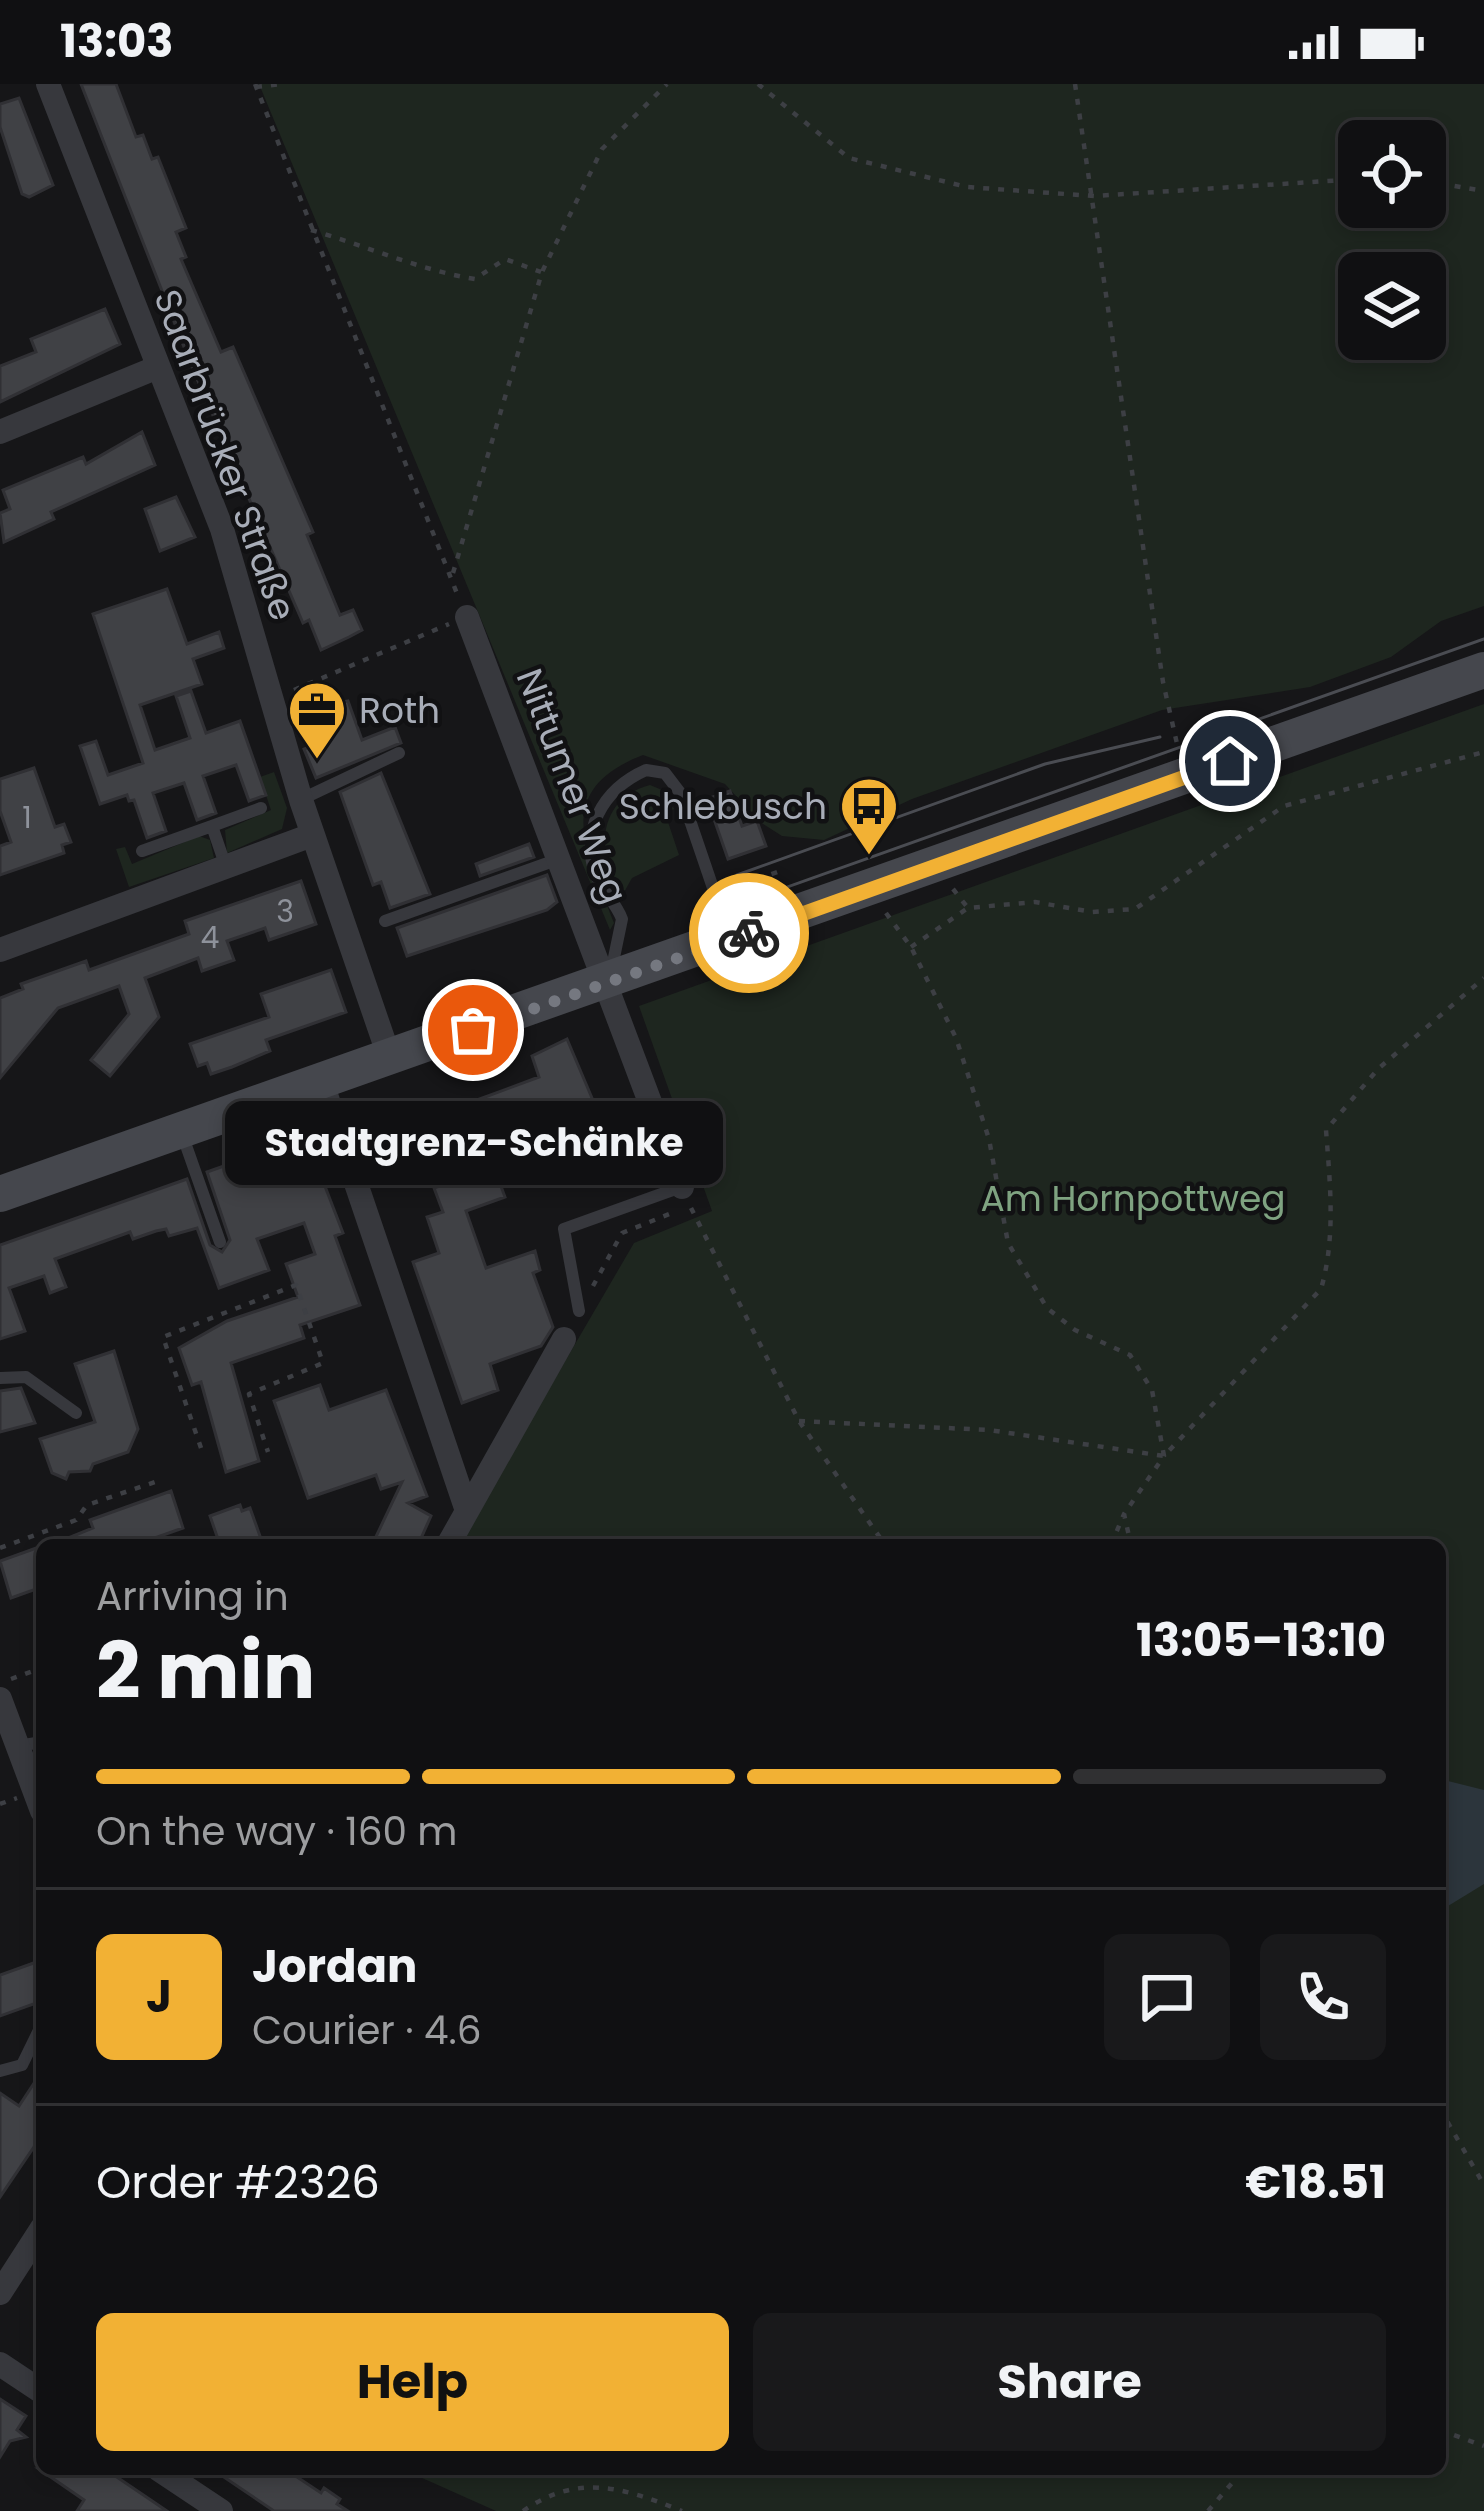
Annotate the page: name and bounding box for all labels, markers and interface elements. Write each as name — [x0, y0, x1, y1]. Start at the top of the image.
text: 13:03 — [60, 10, 174, 73]
map controls — [1338, 120, 1446, 360]
button: locate — [1338, 120, 1446, 228]
button: layers — [1338, 252, 1446, 360]
street label: Saarbrücker Straße — [141, 282, 309, 628]
street label: Nittumer Weg — [504, 661, 640, 911]
office icon: Roth — [286, 679, 348, 761]
place label: Roth — [359, 685, 440, 736]
pin — [1179, 710, 1281, 812]
icon: home — [1197, 728, 1263, 794]
bus stop icon: Schlebusch — [838, 775, 900, 857]
place label: Schlebusch — [619, 781, 827, 832]
house number: 1 — [22, 796, 32, 839]
courier — [689, 873, 809, 993]
house number: 3 — [276, 890, 294, 933]
icon: bike — [716, 900, 782, 966]
house number: 4 — [201, 916, 219, 959]
pin — [422, 979, 524, 1081]
icon: bag — [440, 997, 506, 1063]
callout: Stadtgrenz-Schänke — [224, 1102, 722, 1186]
text: Stadtgrenz-Schänke — [265, 1115, 683, 1170]
park label: Am Hornpottweg — [980, 1173, 1286, 1224]
text: Arriving in — [96, 1569, 289, 1624]
text: 13:05–13:10 — [1136, 1609, 1386, 1672]
text: 2 min — [96, 1616, 315, 1725]
text: On the way · 160 m — [96, 1804, 458, 1859]
button: chat — [1104, 1934, 1230, 2060]
button: phone — [1260, 1934, 1386, 2060]
text: Jordan — [252, 1935, 417, 1998]
text: J — [146, 1965, 172, 2028]
text: Courier · 4.6 — [252, 2003, 481, 2058]
text: Order #2326 — [96, 2151, 380, 2214]
text: €18.51 — [1245, 2151, 1386, 2214]
button: Help — [96, 2313, 729, 2451]
button: Share — [753, 2313, 1386, 2451]

